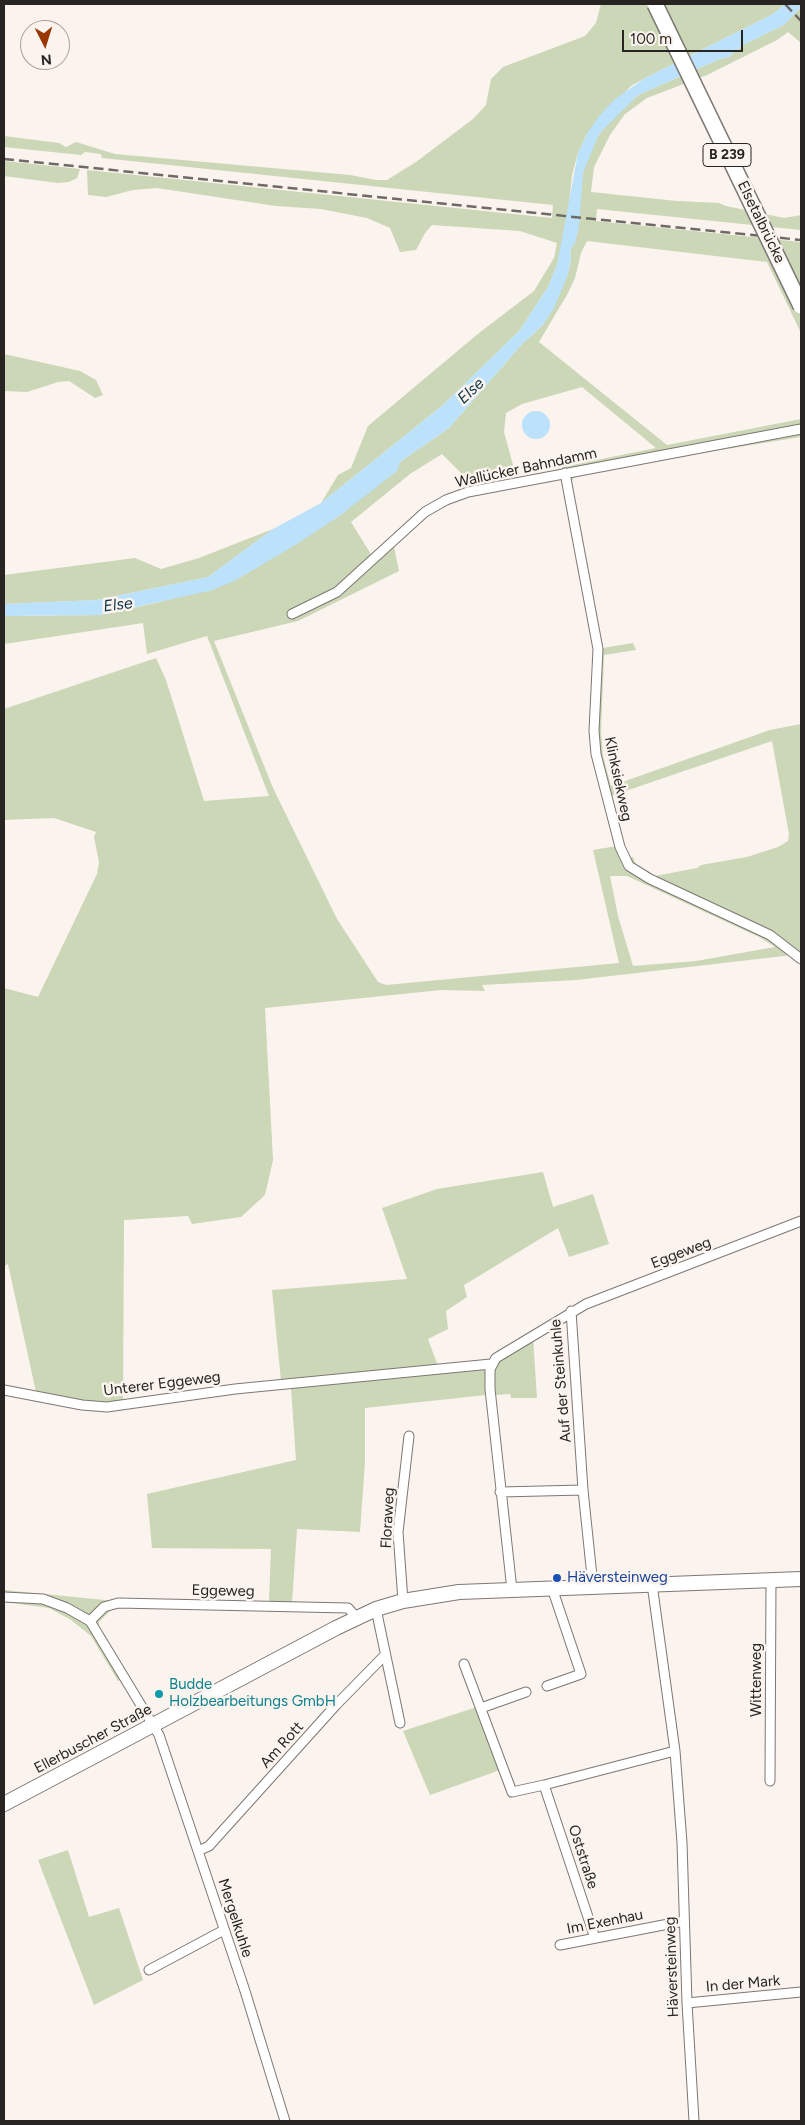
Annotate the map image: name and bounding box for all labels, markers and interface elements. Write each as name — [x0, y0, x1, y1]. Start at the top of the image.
north arrow — [20, 20, 70, 70]
scale bar — [625, 20, 746, 52]
text: 100 m — [630, 30, 672, 48]
text: N — [40, 51, 52, 68]
road number: B 239 — [703, 144, 751, 166]
street label: Elsetalbrücke — [733, 178, 789, 266]
water label: Else — [454, 374, 488, 408]
street label: Wallücker Bahndamm — [454, 444, 598, 492]
water label: Else — [102, 594, 134, 616]
street label: Klinksiekweg — [600, 735, 636, 823]
street label: Eggeweg — [648, 1233, 714, 1273]
street label: Auf der Steinkuhle — [547, 1318, 575, 1444]
street label: Unterer Eggeweg — [102, 1368, 222, 1400]
street label: Floraweg — [377, 1487, 399, 1549]
place label: Häversteinweg — [567, 1569, 668, 1587]
marker: Häversteinweg — [551, 1572, 563, 1584]
street label: Eggeweg — [191, 1581, 255, 1601]
street label: Wittenweg — [748, 1643, 766, 1717]
place label: Budde Holzbearbeitungs GmbH — [169, 1676, 336, 1711]
marker: Budde Holzbearbeitungs GmbH — [153, 1688, 165, 1700]
street label: Ellerbuscher Straße — [31, 1700, 155, 1778]
street label: Am Rott — [257, 1718, 307, 1772]
street label: Oststraße — [564, 1823, 602, 1891]
street label: Mergelkuhle — [214, 1876, 256, 1960]
street label: Im Exenhau — [565, 1906, 645, 1938]
street label: Häversteinweg — [661, 1916, 683, 2018]
street label: In der Mark — [705, 1972, 781, 1996]

